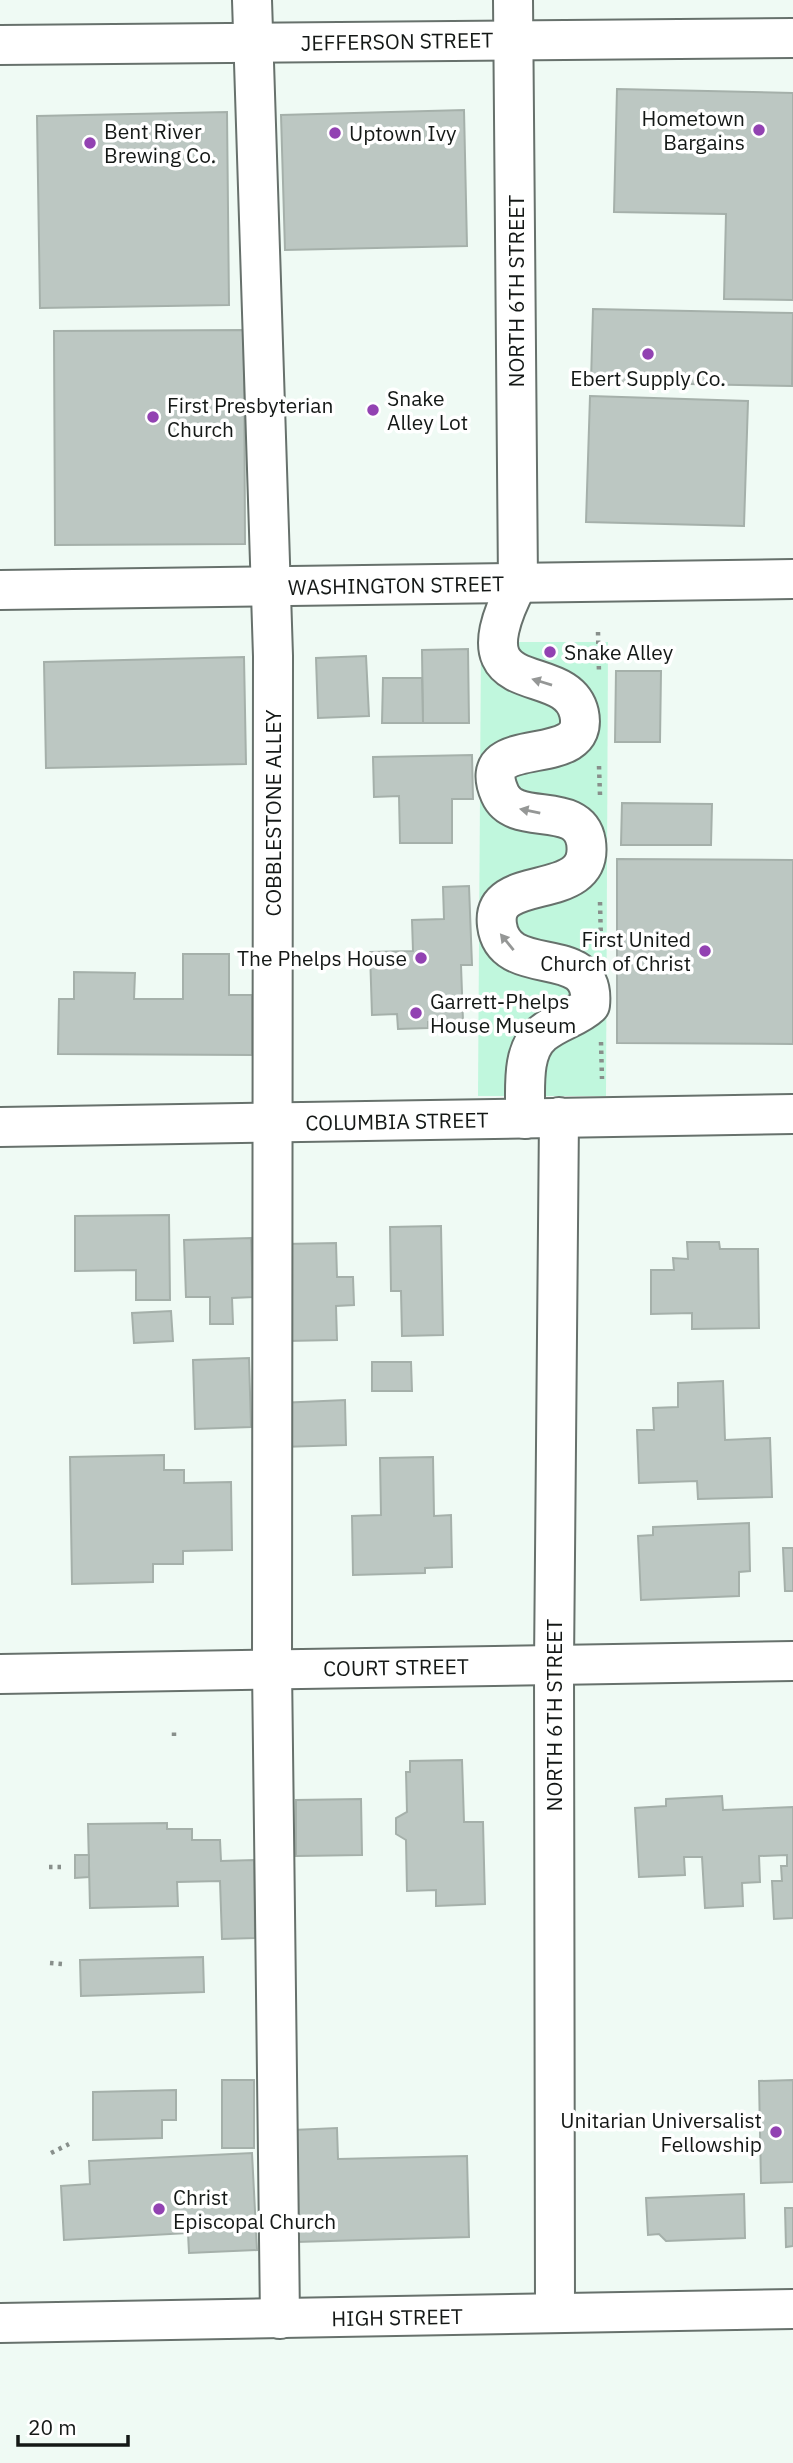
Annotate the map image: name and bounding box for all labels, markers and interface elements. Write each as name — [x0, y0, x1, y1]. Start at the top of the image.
street label: JEFFERSON STREET — [300, 25, 494, 57]
place label: Hometown Bargains — [642, 104, 745, 156]
place label: Bent River Brewing Co. — [104, 117, 216, 169]
place label: Uptown Ivy — [349, 119, 457, 147]
marker: Hometown Bargains — [751, 122, 767, 138]
marker: Uptown Ivy — [327, 125, 343, 141]
marker: Bent River Brewing Co. — [82, 135, 98, 151]
street label: NORTH 6TH STREET — [502, 195, 530, 387]
marker: Ebert Supply Co. — [640, 346, 656, 362]
place label: Ebert Supply Co. — [570, 364, 726, 392]
place label: Snake Alley Lot — [387, 384, 468, 436]
place label: First Presbyterian Church — [167, 391, 333, 443]
marker: Snake Alley Lot — [365, 402, 381, 418]
marker: First Presbyterian Church — [145, 409, 161, 425]
street label: WASHINGTON STREET — [288, 569, 504, 601]
place label: Snake Alley — [564, 638, 674, 666]
marker: Snake Alley — [542, 644, 558, 660]
one-way arrow — [531, 677, 552, 687]
street label: COBBLESTONE ALLEY — [259, 709, 287, 917]
one-way arrow — [519, 806, 541, 817]
place label: First United Church of Christ — [540, 925, 691, 977]
one-way arrow — [500, 932, 514, 951]
marker: First United Church of Christ — [697, 943, 713, 959]
place label: The Phelps House — [237, 944, 407, 972]
marker: The Phelps House — [413, 950, 429, 966]
place label: Garrett-Phelps House Museum — [430, 987, 576, 1039]
marker: Garrett-Phelps House Museum — [408, 1005, 424, 1021]
street label: COLUMBIA STREET — [305, 1105, 489, 1137]
street label: NORTH 6TH STREET — [540, 1619, 568, 1811]
street label: COURT STREET — [323, 1652, 469, 1682]
place label: Unitarian Universalist Fellowship — [560, 2106, 762, 2158]
marker: Unitarian Universalist Fellowship — [768, 2124, 784, 2140]
place label: Christ Episcopal Church — [173, 2183, 336, 2235]
marker: Christ Episcopal Church — [151, 2201, 167, 2217]
street label: HIGH STREET — [331, 2302, 463, 2332]
scale bar — [18, 2404, 128, 2448]
text: 20 m — [28, 2413, 77, 2441]

